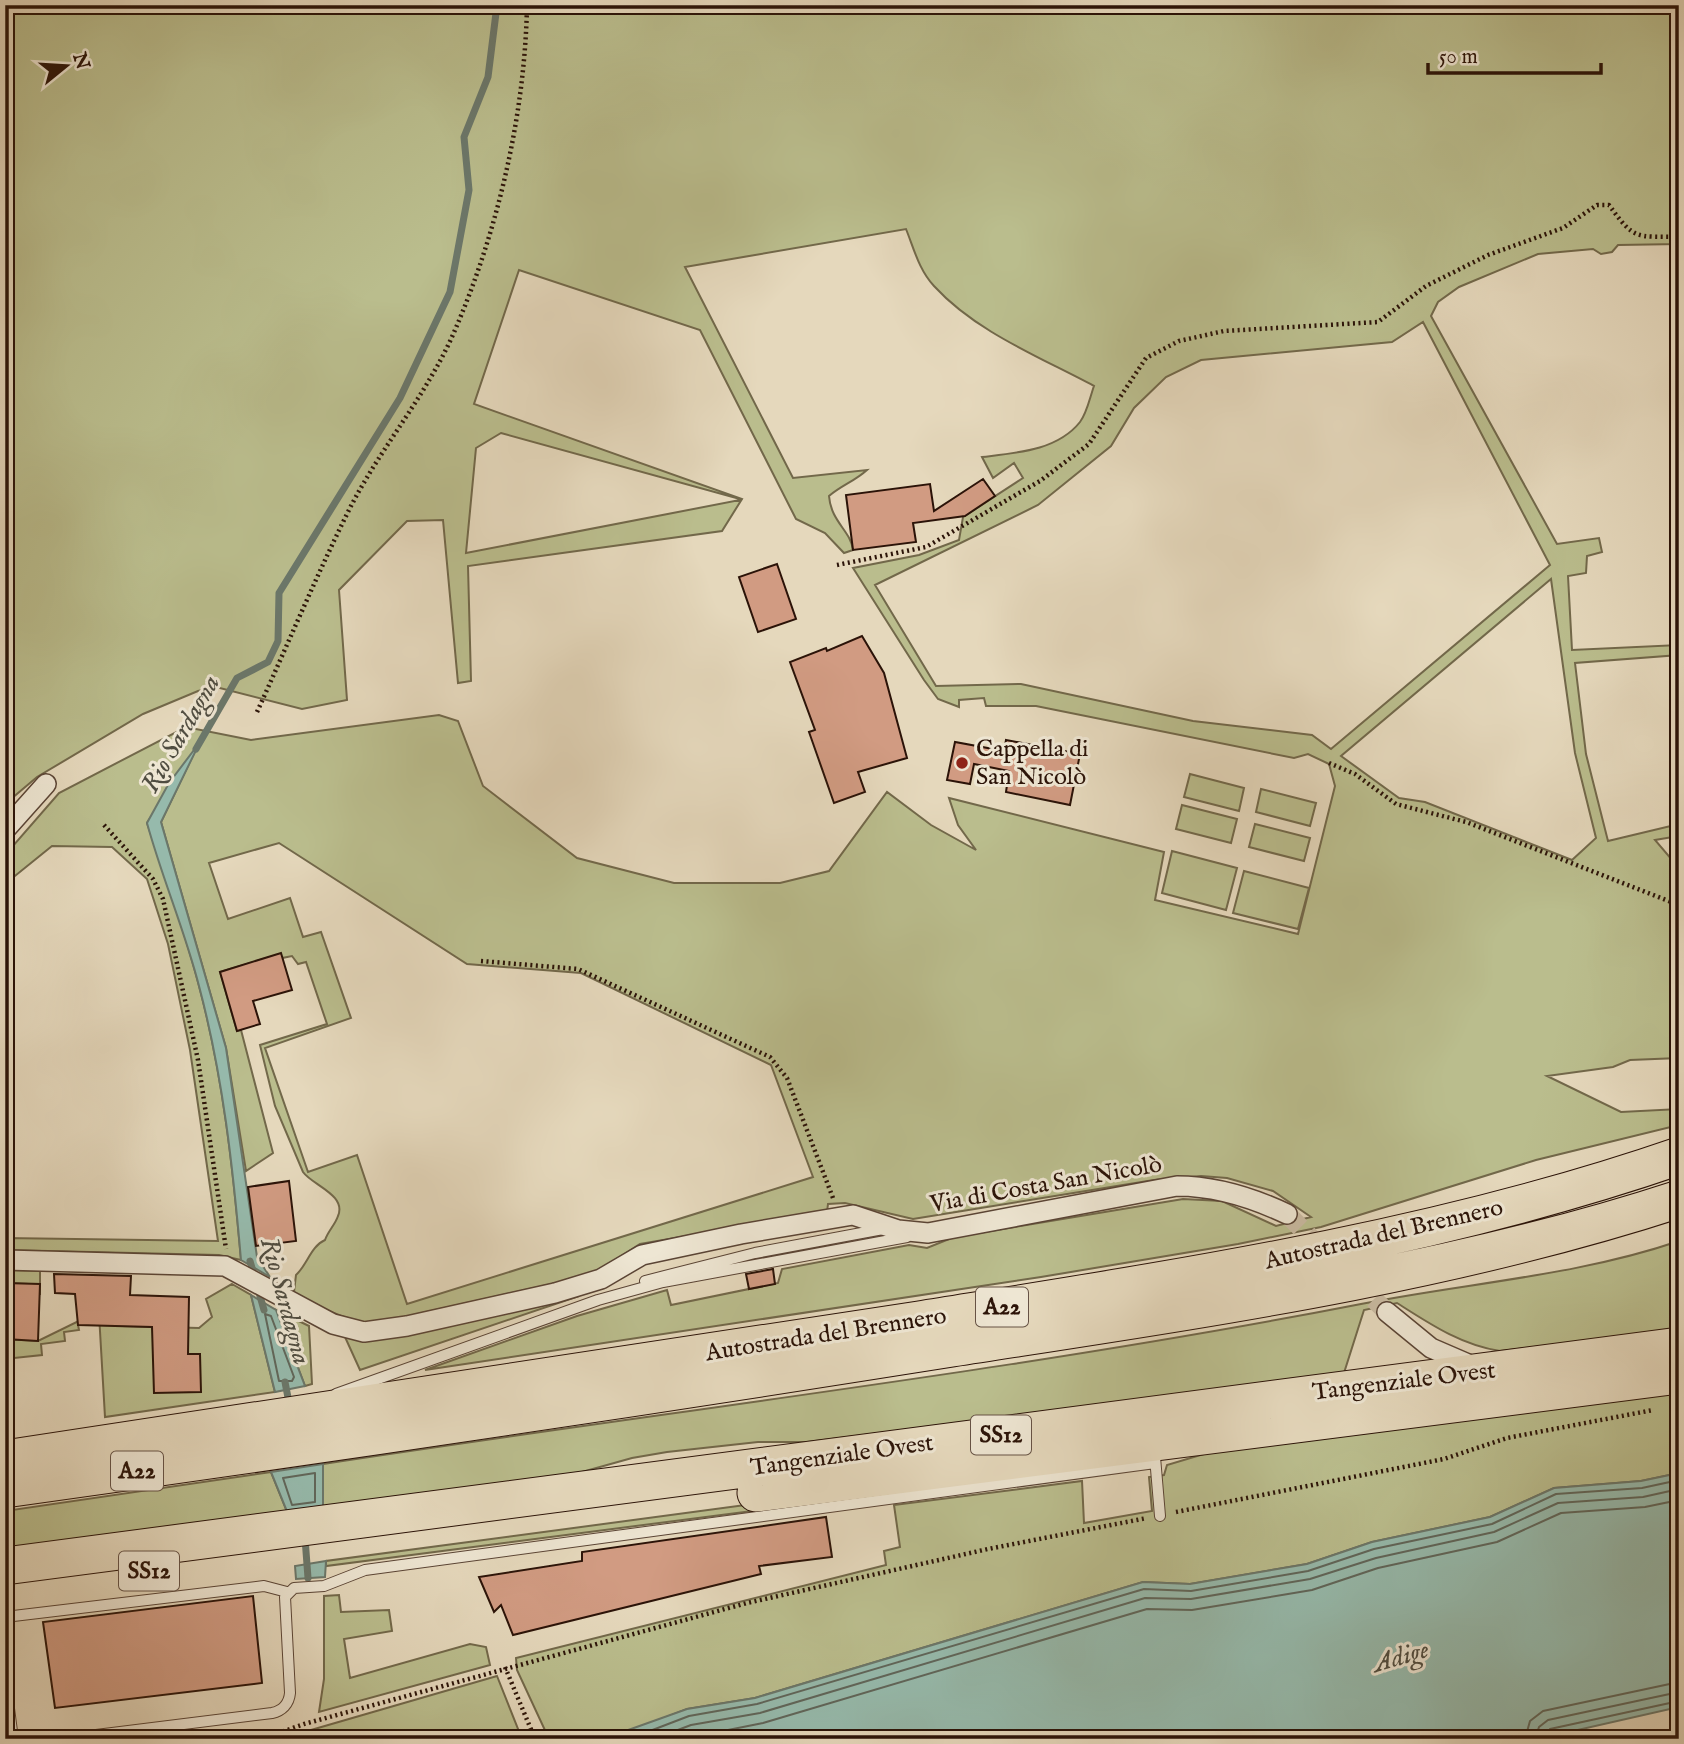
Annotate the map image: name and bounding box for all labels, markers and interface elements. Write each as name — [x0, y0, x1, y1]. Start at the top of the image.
north arrow — [32, 32, 102, 102]
scale bar — [1428, 32, 1602, 76]
text: 50 m — [1439, 44, 1478, 71]
text: N — [66, 49, 94, 73]
water label: Rio Sardagna — [134, 669, 229, 799]
place label: Cappella di San Nicolò — [976, 734, 1089, 793]
marker: Cappella di San Nicolò — [954, 755, 970, 771]
street label: Via di Costa San Nicolò — [927, 1149, 1164, 1221]
street label: Autostrada del Brennero — [1261, 1192, 1506, 1278]
water label: Rio Sardagna — [251, 1234, 318, 1369]
road number: A22 — [976, 1288, 1028, 1326]
street label: Autostrada del Brennero — [702, 1301, 949, 1370]
street label: Tangenziale Ovest — [1311, 1355, 1497, 1409]
road number: SS12 — [971, 1416, 1031, 1454]
street label: Tangenziale Ovest — [749, 1428, 935, 1484]
road number: A22 — [111, 1452, 163, 1490]
road number: SS12 — [119, 1552, 179, 1590]
water label: Adige — [1367, 1633, 1433, 1682]

